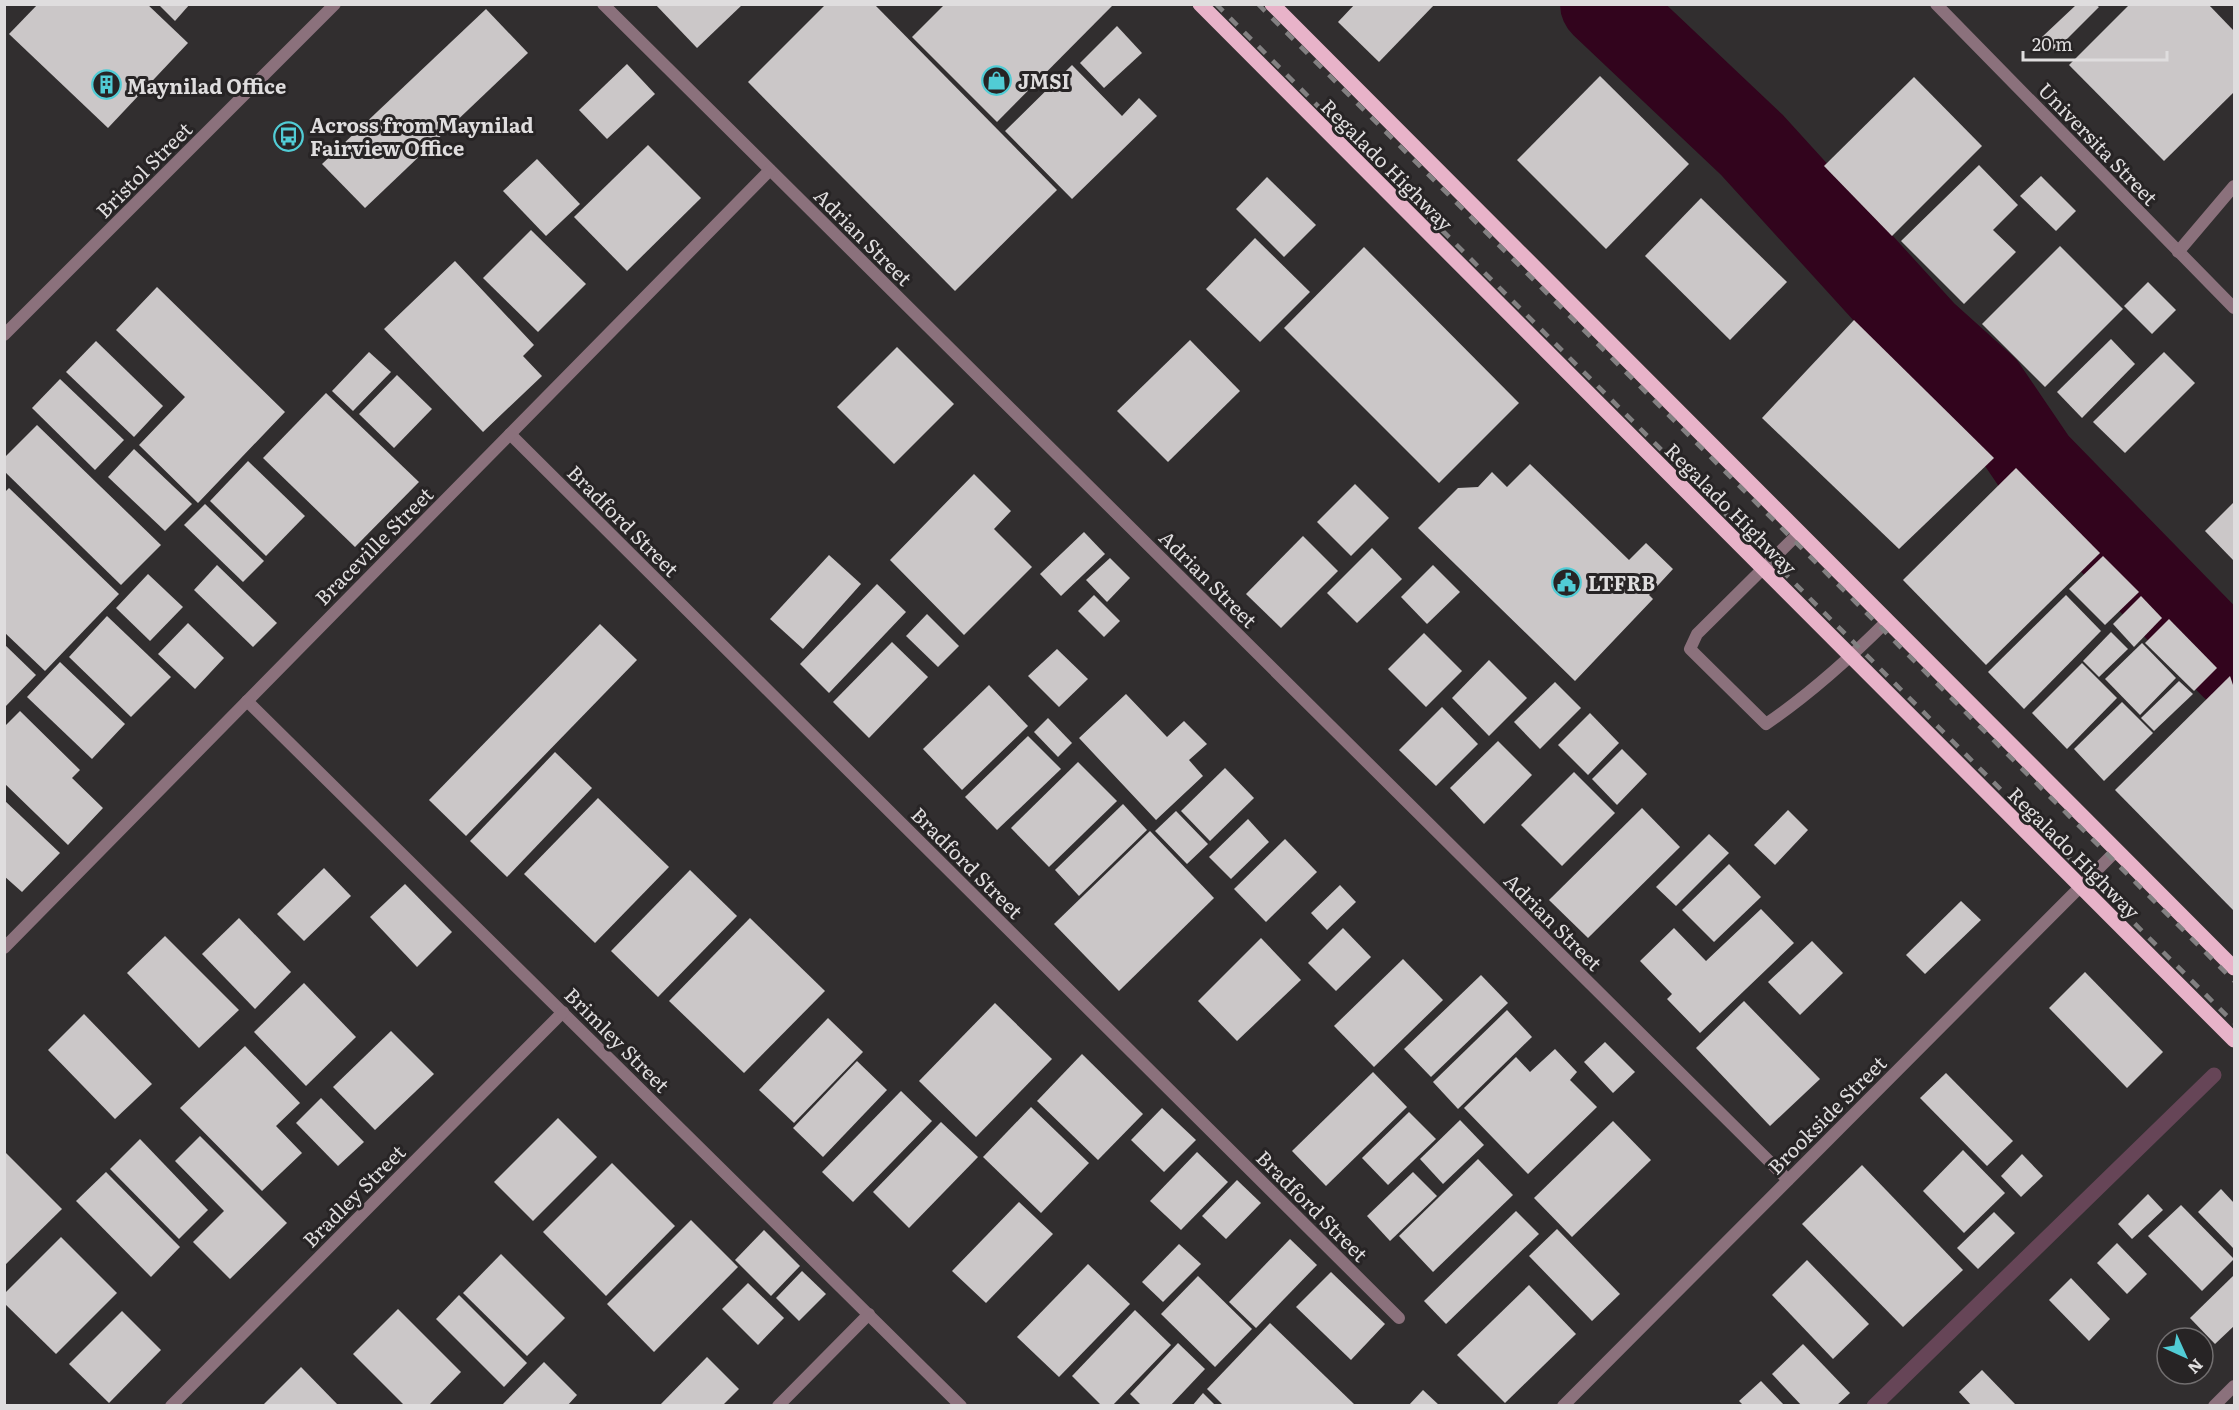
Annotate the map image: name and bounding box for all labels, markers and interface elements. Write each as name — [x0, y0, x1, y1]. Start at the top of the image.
scale bar — [2023, 24, 2167, 62]
text: 20 m — [2032, 30, 2073, 57]
shop icon: JMSI — [981, 64, 1013, 96]
place label: JMSI — [1018, 65, 1070, 95]
building icon: Maynilad Office — [90, 69, 122, 101]
place label: Maynilad Office — [127, 70, 286, 100]
street label: Universita Street — [2032, 75, 2166, 211]
street label: Regalado Highway — [1315, 91, 1461, 237]
place label: Across from Maynilad Fairview Office — [310, 109, 534, 162]
street label: Bristol Street — [88, 114, 198, 224]
bus stop icon: Across from Maynilad Fairview Office — [273, 120, 305, 152]
street label: Adrian Street — [808, 180, 920, 292]
street label: Regalado Highway — [1659, 435, 1805, 581]
street label: Bradford Street — [561, 457, 687, 583]
street label: Braceville Street — [307, 479, 439, 611]
street label: Adrian Street — [1153, 522, 1265, 634]
public building icon: LTFRB — [1551, 566, 1583, 598]
place label: LTFRB — [1588, 567, 1655, 597]
street label: Regalado Highway — [2002, 779, 2148, 925]
street label: Bradford Street — [905, 799, 1031, 925]
street label: Adrian Street — [1498, 865, 1610, 977]
street label: Brimley Street — [559, 980, 677, 1098]
street label: Brookside Street — [1760, 1048, 1892, 1180]
street label: Bradley Street — [295, 1137, 411, 1253]
street label: Bradford Street — [1250, 1142, 1376, 1268]
north arrow — [2155, 1326, 2215, 1386]
text: N — [2183, 1354, 2210, 1381]

